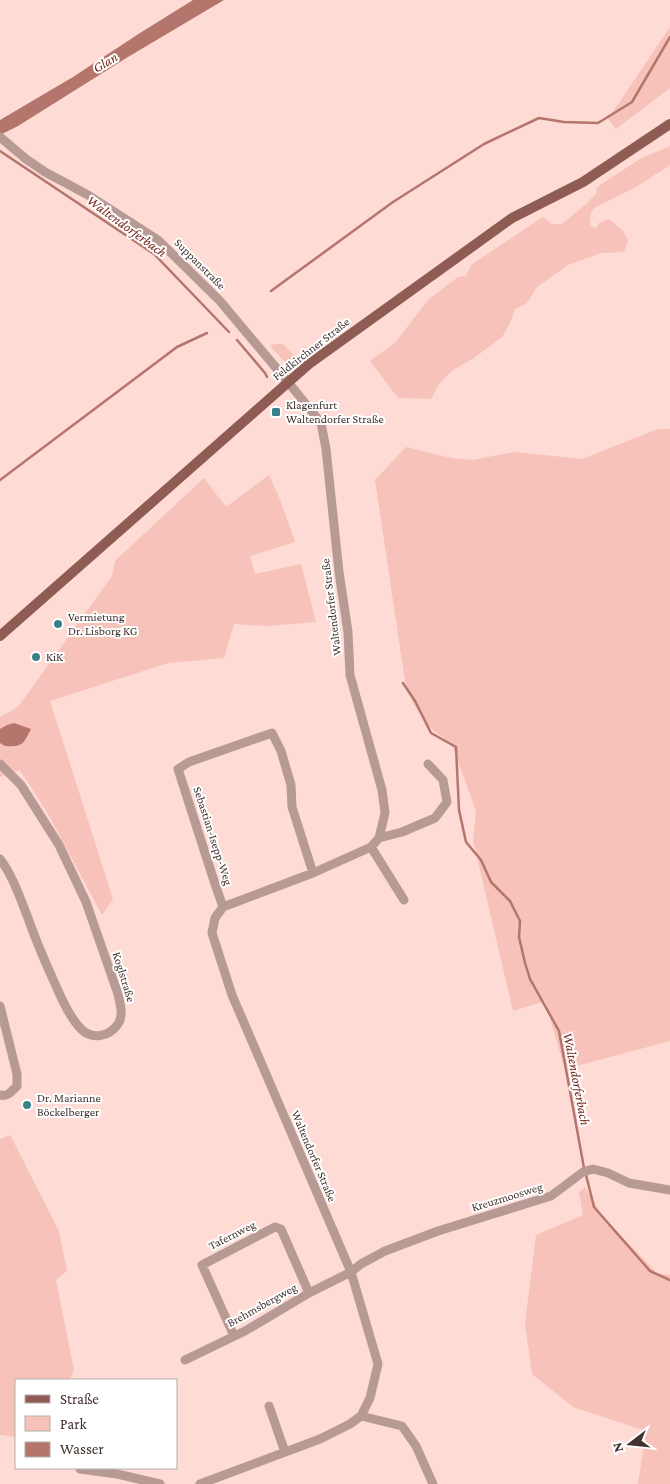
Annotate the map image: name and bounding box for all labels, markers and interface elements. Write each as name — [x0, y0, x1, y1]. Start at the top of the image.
water label: Glan — [90, 48, 120, 76]
water label: Waltendorferbach — [84, 192, 170, 260]
street label: Suppanstraße — [171, 235, 229, 293]
street label: Feldkirchner Straße — [270, 315, 352, 383]
place label: Klagenfurt Waltendorfer Straße — [286, 398, 384, 426]
marker: Klagenfurt Waltendorfer Straße — [270, 406, 282, 418]
street label: Waltendorfer Straße — [318, 558, 344, 656]
place label: Vermietung Dr. Lisborg KG — [68, 610, 138, 638]
marker: Vermietung Dr. Lisborg KG — [52, 618, 64, 630]
place label: KiK — [46, 650, 63, 664]
marker: KiK — [30, 651, 42, 663]
street label: Sebastian-Isepp-Weg — [190, 785, 236, 887]
street label: Koglstraße — [110, 950, 138, 1004]
water label: Waltendorferbach — [560, 1031, 594, 1127]
place label: Dr. Marianne Böckelberger — [37, 1091, 101, 1119]
marker: Dr. Marianne Böckelberger — [21, 1099, 33, 1111]
street label: Waltendorfer Straße — [288, 1108, 340, 1204]
street label: Kreuzmoosweg — [470, 1179, 544, 1214]
street label: Tafernweg — [206, 1217, 258, 1253]
street label: Brehmsbergweg — [225, 1280, 300, 1330]
legend — [15, 1379, 178, 1469]
text: Straße — [60, 1391, 99, 1407]
text: Park — [60, 1416, 87, 1432]
north arrow — [605, 1419, 655, 1469]
text: N — [608, 1440, 627, 1454]
text: Wasser — [60, 1441, 104, 1457]

